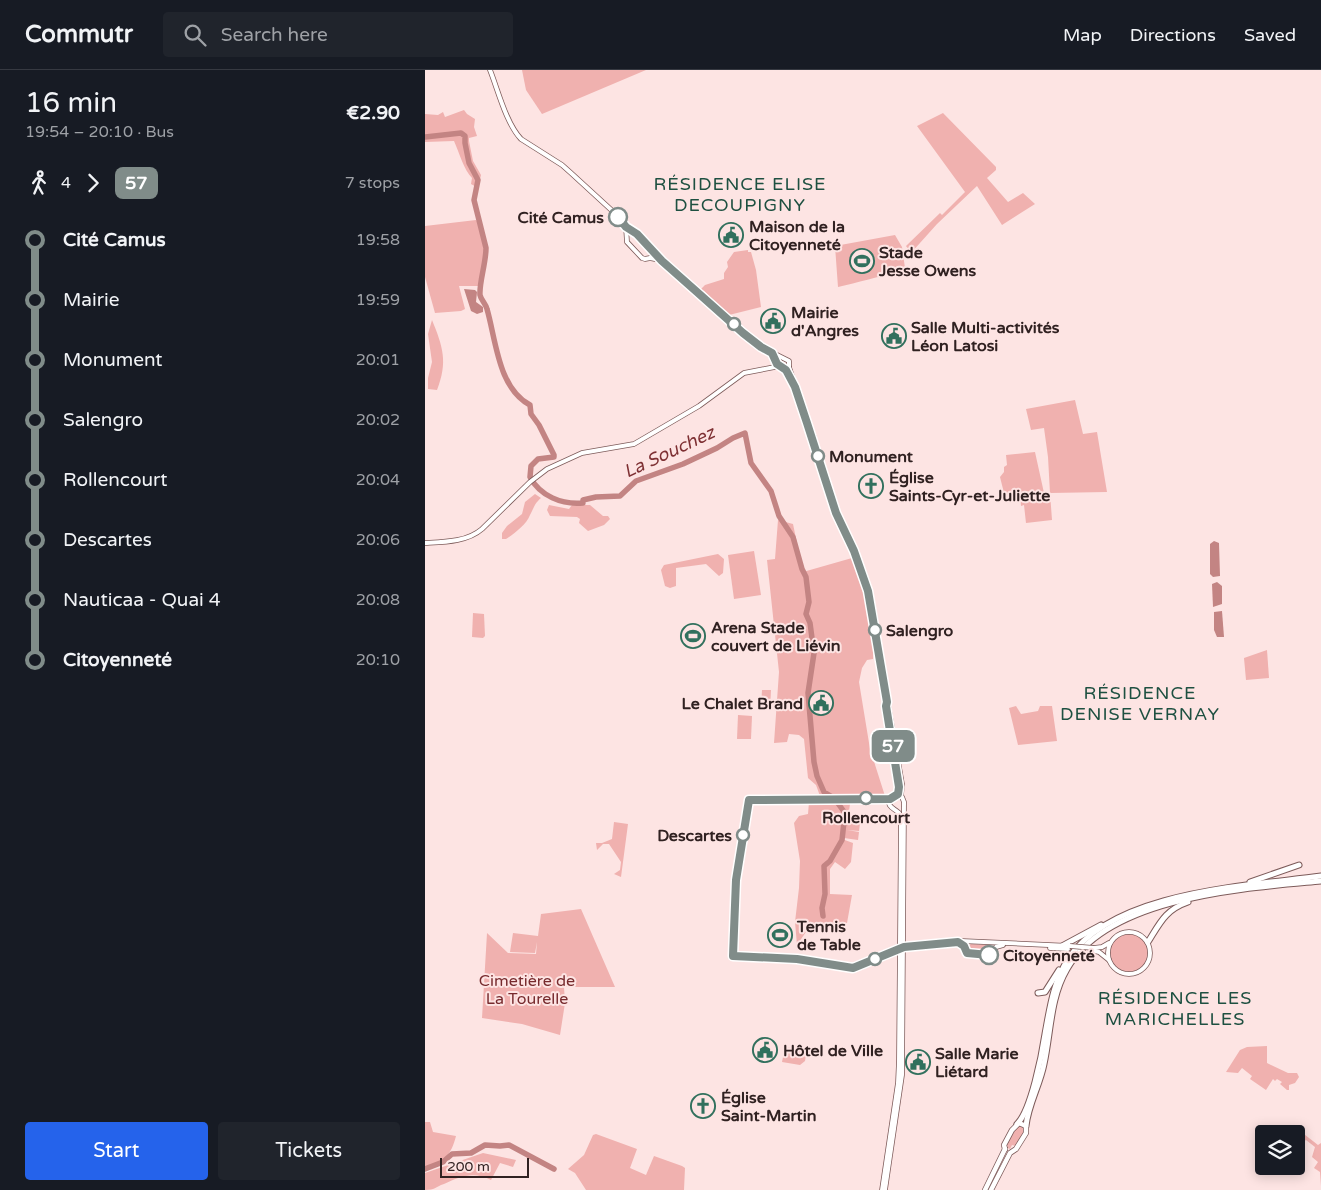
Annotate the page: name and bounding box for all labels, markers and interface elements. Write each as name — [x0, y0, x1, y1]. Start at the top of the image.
search box — [163, 12, 513, 57]
text: Commutr — [25, 20, 133, 49]
icon: search — [181, 21, 209, 49]
text: Search here — [221, 24, 328, 46]
text: Map — [1063, 24, 1102, 46]
text: Directions — [1130, 24, 1216, 46]
text: Saved — [1244, 24, 1296, 46]
text: 16 min — [25, 86, 117, 120]
text: €2.90 — [346, 102, 400, 124]
text: 19:54 – 20:10 · Bus — [25, 122, 174, 142]
icon: walk — [25, 169, 53, 197]
icon: forward — [79, 169, 107, 197]
text: 57 — [125, 172, 148, 194]
text: 4 — [61, 173, 71, 193]
text: 7 stops — [345, 173, 400, 193]
district label: RÉSIDENCE ELISE DECOUPIGNY — [653, 173, 827, 216]
marker: Cité Camus — [608, 207, 628, 227]
place label: Cité Camus — [518, 208, 604, 228]
place label: Maison de la Citoyenneté — [749, 217, 845, 255]
public building icon: Maison de la Citoyenneté — [718, 222, 744, 248]
text: Cité Camus — [63, 229, 166, 251]
text: 19:58 — [356, 230, 400, 250]
place label: Stade Jesse Owens — [878, 243, 976, 281]
sports icon: Stade Jesse Owens — [849, 248, 875, 274]
text: Mairie — [63, 289, 120, 311]
text: 19:59 — [356, 290, 400, 310]
place label: Mairie d'Angres — [791, 303, 859, 341]
public building icon: Mairie d'Angres — [760, 308, 786, 334]
unlabelled marker — [727, 317, 741, 331]
place label: Salle Multi-activités Léon Latosi — [911, 318, 1060, 356]
public building icon: Salle Multi-activités Léon Latosi — [881, 323, 907, 349]
text: Monument — [63, 349, 163, 371]
text: 20:01 — [356, 350, 400, 370]
text: Salengro — [63, 409, 143, 431]
text: 20:02 — [356, 410, 400, 430]
water label: La Souchez — [620, 420, 720, 483]
place label: Monument — [829, 447, 914, 467]
marker: Monument — [811, 449, 825, 463]
place label: Église Saints-Cyr-et-Juliette — [889, 468, 1050, 506]
text: Rollencourt — [63, 469, 168, 491]
text: 20:04 — [356, 470, 400, 490]
church icon: Église Saints-Cyr-et-Juliette — [858, 473, 884, 499]
text: Descartes — [63, 529, 152, 551]
text: 20:06 — [356, 530, 400, 550]
text: Nauticaa - Quai 4 — [63, 589, 221, 611]
text: 20:08 — [356, 590, 400, 610]
place label: Arena Stade couvert de Liévin — [711, 618, 840, 656]
place label: Salengro — [886, 621, 954, 641]
sports icon: Arena Stade couvert de Liévin — [680, 623, 706, 649]
marker: Salengro — [868, 623, 882, 637]
text: Citoyenneté — [63, 649, 172, 671]
text: 20:10 — [356, 650, 400, 670]
district label: RÉSIDENCE DENISE VERNAY — [1060, 682, 1220, 725]
public building icon: Le Chalet Brand — [808, 690, 834, 716]
place label: Le Chalet Brand — [681, 694, 803, 714]
line badge: 57 — [871, 730, 915, 762]
text: 57 — [882, 735, 904, 757]
marker: Rollencourt — [859, 791, 873, 805]
place label: Rollencourt — [822, 808, 911, 828]
place label: Descartes — [657, 826, 732, 846]
marker: Descartes — [736, 828, 750, 842]
place label: Tennis de Table — [796, 917, 861, 955]
sports icon: Tennis de Table — [767, 922, 793, 948]
marker: Citoyenneté — [979, 945, 999, 965]
place label: Citoyenneté — [1003, 946, 1095, 966]
unlabelled marker — [868, 952, 882, 966]
park label: Cimetière de La Tourelle — [479, 971, 575, 1009]
district label: RÉSIDENCE LES MARICHELLES — [1098, 987, 1252, 1030]
public building icon: Hôtel de Ville — [752, 1037, 778, 1063]
place label: Hôtel de Ville — [783, 1041, 883, 1061]
place label: Salle Marie Liétard — [935, 1044, 1019, 1082]
public building icon: Salle Marie Liétard — [905, 1049, 931, 1075]
place label: Église Saint-Martin — [721, 1088, 816, 1126]
church icon: Église Saint-Martin — [690, 1093, 716, 1119]
button: Start — [25, 1122, 208, 1180]
button: Tickets — [218, 1122, 400, 1180]
map controls — [1255, 1125, 1305, 1175]
button: layers — [1255, 1125, 1305, 1175]
scale bar — [440, 1155, 529, 1178]
text: 200 m — [447, 1158, 490, 1175]

